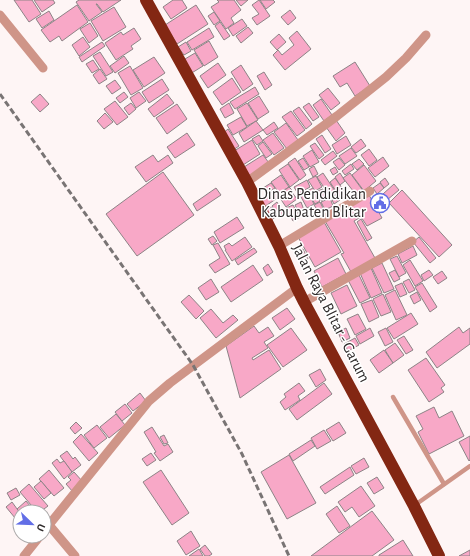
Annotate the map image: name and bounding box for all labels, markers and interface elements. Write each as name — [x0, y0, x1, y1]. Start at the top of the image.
place label: Dinas Pendidikan Kabupaten Blitar — [258, 186, 367, 220]
public building icon: Dinas Pendidikan Kabupaten Blitar — [369, 192, 391, 214]
street label: Jalan Raya Blitar - Garum — [288, 241, 373, 385]
north arrow — [12, 504, 52, 544]
text: U — [34, 522, 47, 533]

